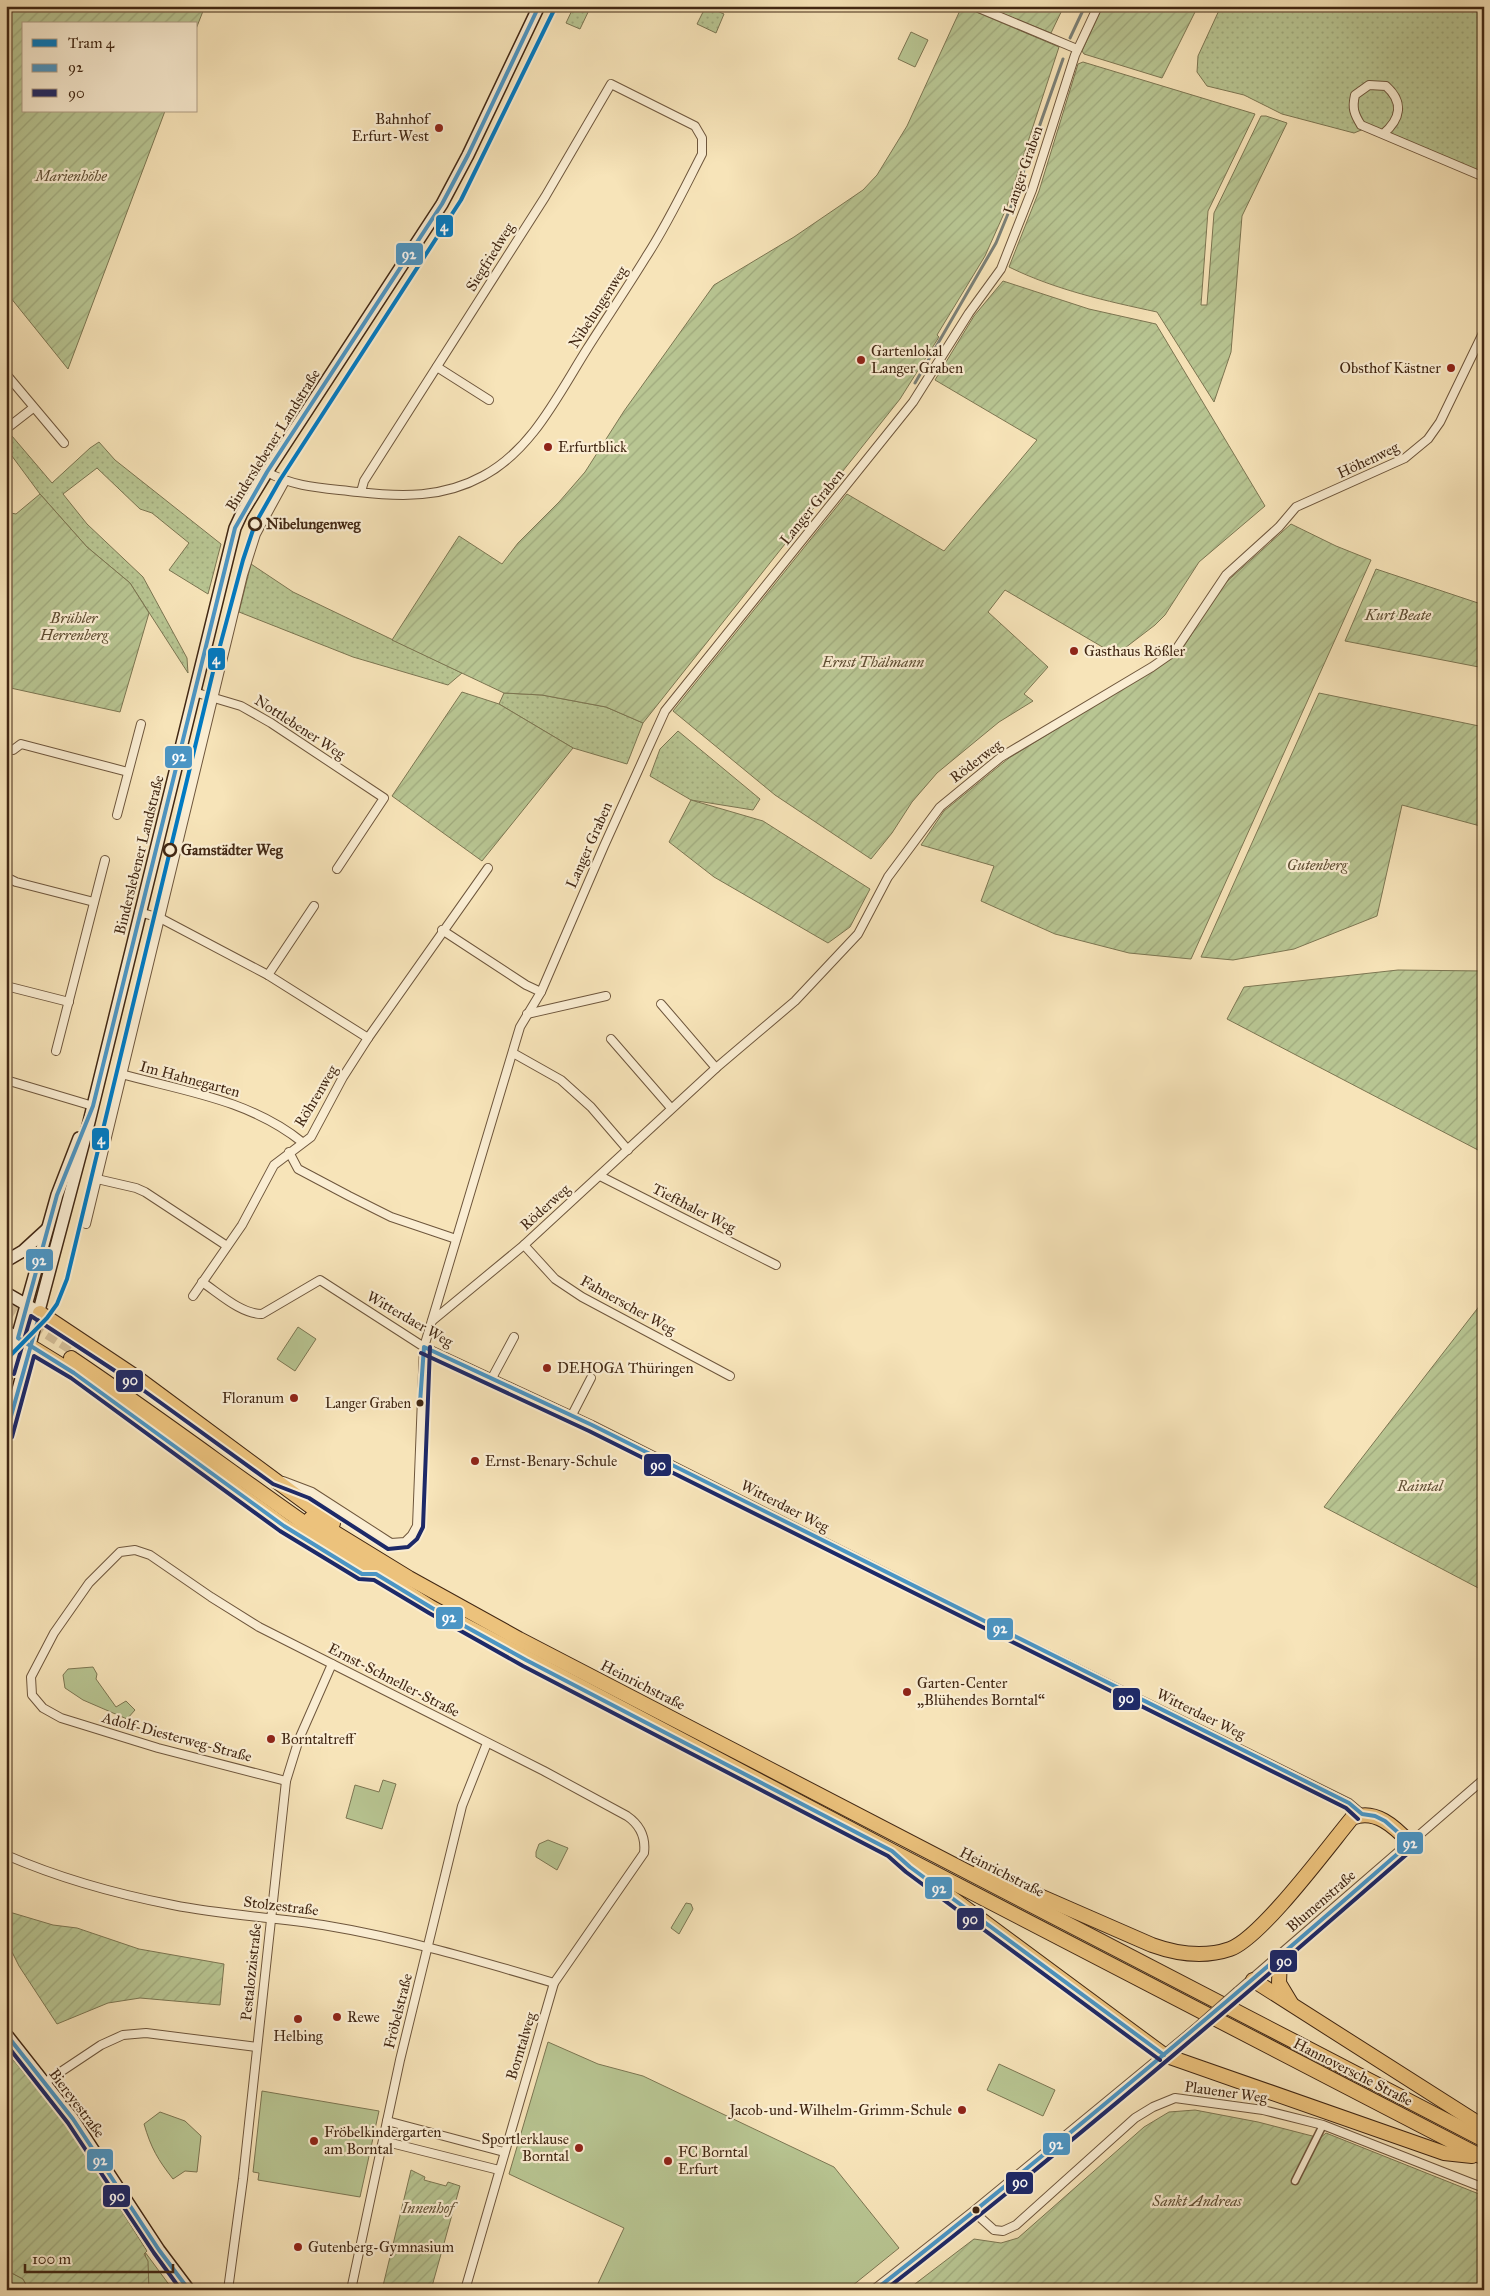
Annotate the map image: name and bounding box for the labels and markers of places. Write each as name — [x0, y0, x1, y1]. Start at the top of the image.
place label: Bahnhof Erfurt-West — [352, 110, 432, 145]
marker: Bahnhof Erfurt-West — [433, 122, 445, 134]
place label: Gartenlokal Langer Graben — [871, 342, 963, 377]
marker: Gartenlokal Langer Graben — [855, 354, 867, 366]
place label: Obsthof Kästner — [1340, 359, 1441, 377]
marker: Obsthof Kästner — [1445, 362, 1457, 374]
place label: Erfurtblick — [558, 438, 627, 456]
marker: Erfurtblick — [542, 441, 554, 453]
place label: Nibelungenweg — [266, 515, 361, 534]
marker: Nibelungenweg — [248, 517, 262, 531]
place label: Gasthaus Rößler — [1084, 642, 1185, 660]
marker: Gasthaus Rößler — [1068, 645, 1080, 657]
place label: Gamstädter Weg — [181, 841, 284, 860]
marker: Gamstädter Weg — [163, 843, 177, 857]
place label: DEHOGA Thüringen — [557, 1359, 694, 1377]
marker: DEHOGA Thüringen — [541, 1362, 553, 1374]
place label: Floranum — [222, 1389, 284, 1407]
marker: Floranum — [288, 1392, 300, 1404]
place label: Langer Graben — [325, 1395, 411, 1412]
marker: Langer Graben — [415, 1398, 425, 1408]
place label: Ernst-Benary-Schule — [485, 1452, 617, 1470]
marker: Ernst-Benary-Schule — [469, 1455, 481, 1467]
place label: Garten-Center „Blühendes Borntal“ — [917, 1674, 1045, 1709]
marker: Garten-Center „Blühendes Borntal“ — [901, 1686, 913, 1698]
place label: Borntaltreff — [281, 1730, 357, 1748]
marker: Borntaltreff — [265, 1733, 277, 1745]
place label: Rewe — [347, 2008, 380, 2026]
marker: Rewe — [331, 2011, 343, 2023]
marker: Helbing — [292, 2013, 304, 2025]
place label: Helbing — [273, 2027, 324, 2045]
place label: Jacob-und-Wilhelm-Grimm-Schule — [727, 2101, 952, 2120]
marker: Jacob-und-Wilhelm-Grimm-Schule — [956, 2104, 968, 2116]
place label: Fröbelkindergarten am Borntal — [324, 2123, 442, 2158]
place label: Sportlerklause Borntal — [481, 2130, 570, 2165]
marker: Fröbelkindergarten am Borntal — [308, 2135, 320, 2147]
marker: Sportlerklause Borntal — [573, 2142, 585, 2154]
place label: FC Borntal Erfurt — [678, 2143, 749, 2178]
marker: FC Borntal Erfurt — [662, 2155, 674, 2167]
unlabelled marker — [971, 2205, 981, 2215]
place label: Gutenberg-Gymnasium — [308, 2238, 454, 2256]
marker: Gutenberg-Gymnasium — [292, 2241, 304, 2253]

